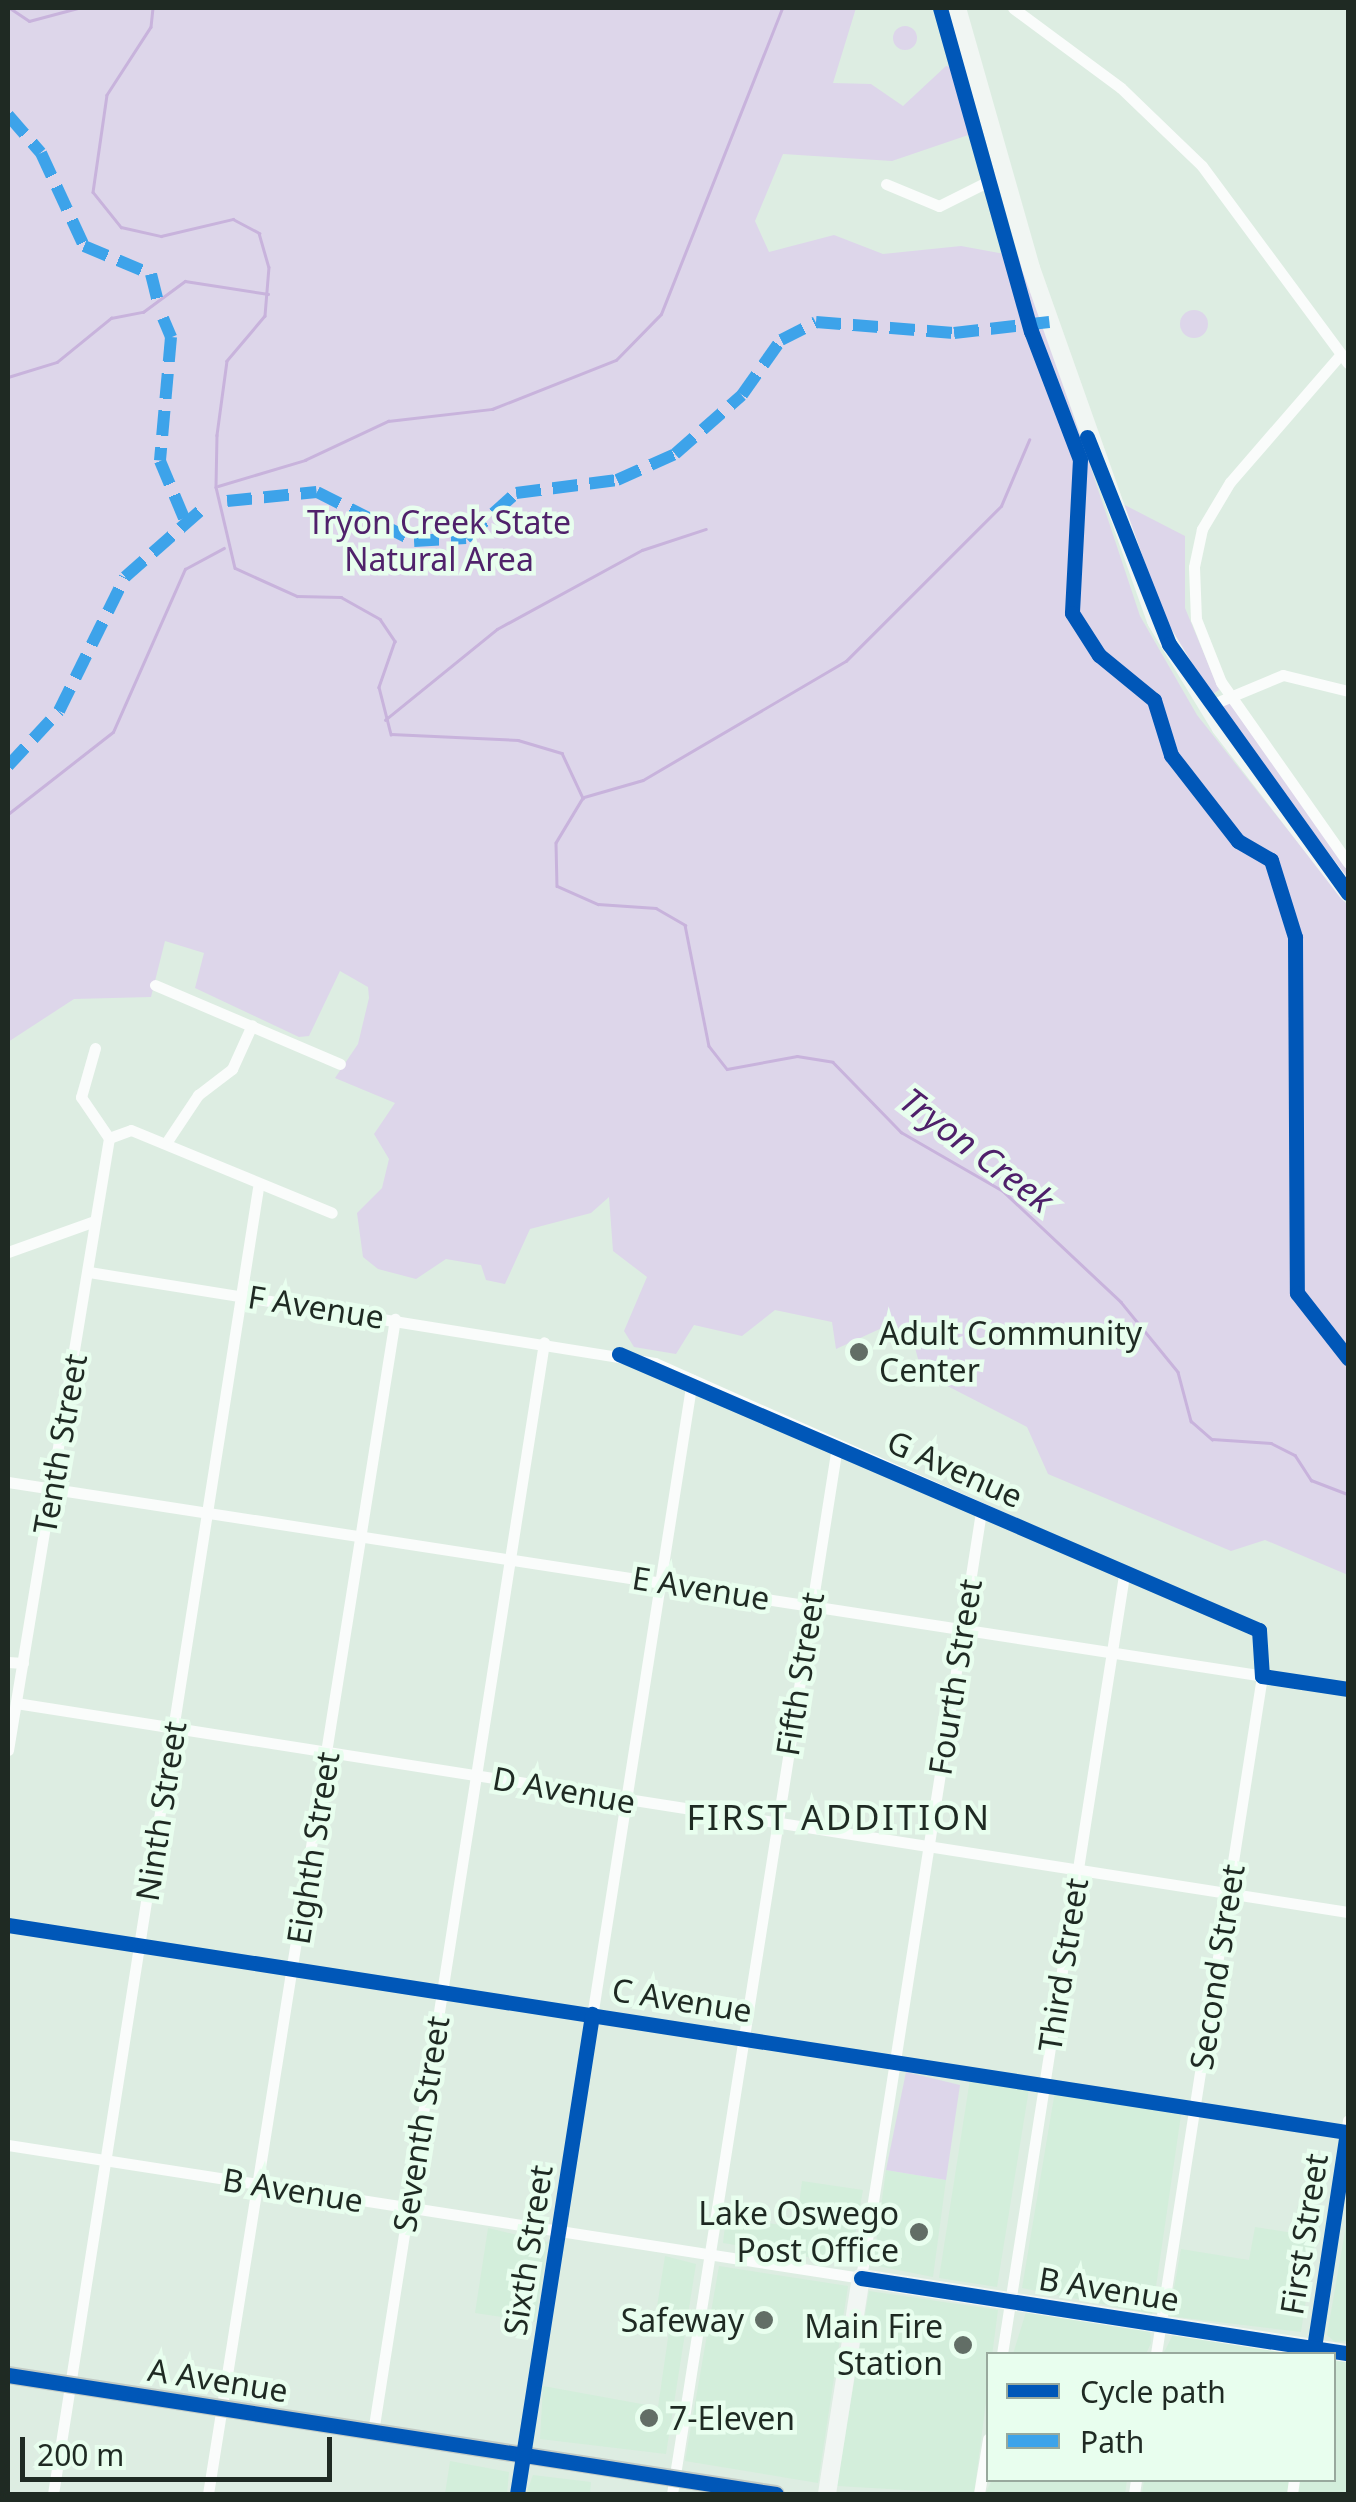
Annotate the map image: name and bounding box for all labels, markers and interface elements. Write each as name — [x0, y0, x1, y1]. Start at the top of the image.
park label: Tryon Creek State Natural Area — [307, 504, 571, 579]
water label: Tryon Creek — [892, 1079, 1062, 1221]
street label: F Avenue — [245, 1277, 387, 1337]
place label: Adult Community Center — [879, 1315, 1142, 1390]
marker: Adult Community Center — [848, 1341, 870, 1363]
street label: Tenth Street — [25, 1351, 95, 1537]
street label: G Avenue — [881, 1422, 1029, 1516]
street label: E Avenue — [630, 1558, 772, 1618]
street label: Fourth Street — [921, 1576, 989, 1778]
street label: Fifth Street — [768, 1590, 832, 1758]
street label: Ninth Street — [128, 1718, 194, 1904]
street label: Eighth Street — [279, 1749, 347, 1947]
street label: D Avenue — [490, 1759, 638, 1821]
district label: FIRST ADDITION — [686, 1796, 992, 1838]
street label: Second Street — [1182, 1862, 1252, 2072]
street label: Third Street — [1030, 1875, 1096, 2055]
street label: C Avenue — [609, 1970, 755, 2030]
street label: Seventh Street — [385, 2013, 457, 2235]
street label: First Street — [1272, 2151, 1336, 2317]
street label: B Avenue — [220, 2160, 366, 2220]
street label: Sixth Street — [496, 2162, 560, 2338]
place label: Lake Oswego Post Office — [698, 2195, 899, 2270]
marker: Lake Oswego Post Office — [908, 2221, 930, 2243]
street label: B Avenue — [1036, 2259, 1182, 2319]
place label: Safeway — [621, 2301, 744, 2339]
place label: Main Fire Station — [804, 2308, 943, 2383]
marker: Safeway — [753, 2309, 775, 2331]
marker: Main Fire Station — [952, 2334, 974, 2356]
street label: A Avenue — [145, 2350, 291, 2410]
legend — [986, 2352, 1336, 2482]
text: Cycle path — [1080, 2371, 1226, 2412]
place label: 7-Eleven — [669, 2399, 795, 2437]
marker: 7-Eleven — [638, 2407, 660, 2429]
scale bar — [25, 2417, 338, 2479]
text: Path — [1080, 2421, 1144, 2462]
text: 200 m — [37, 2434, 124, 2475]

